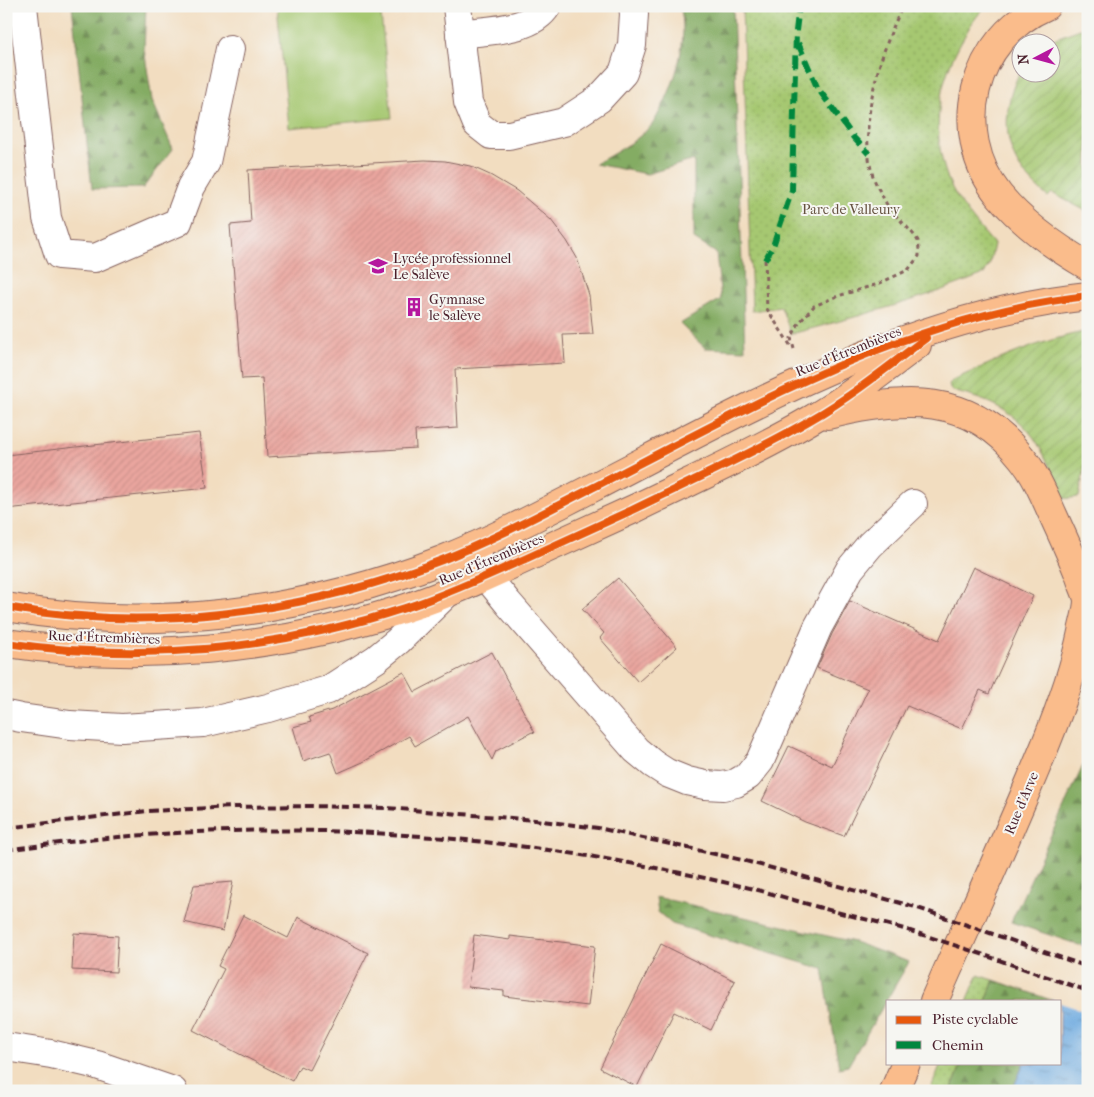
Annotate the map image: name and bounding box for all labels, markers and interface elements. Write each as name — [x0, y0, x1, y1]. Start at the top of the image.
north arrow — [1012, 32, 1062, 82]
text: N — [1015, 53, 1033, 65]
park label: Parc de Valleury — [802, 201, 901, 218]
place label: Lycée professionnel Le Salève — [393, 250, 512, 283]
school or university icon: Lycée professionnel Le Salève — [367, 255, 389, 277]
place label: Gymnase le Salève — [428, 291, 485, 324]
building icon: Gymnase le Salève — [403, 296, 425, 318]
street label: Rue d'Étrembières — [793, 322, 903, 380]
street label: Rue d'Étrembières — [436, 529, 546, 589]
street label: Rue d'Étrembières — [48, 626, 160, 648]
street label: Rue d'Arve — [1001, 769, 1042, 837]
legend — [886, 1000, 1062, 1064]
text: Piste cyclable — [932, 1010, 1019, 1028]
text: Chemin — [932, 1036, 984, 1054]

